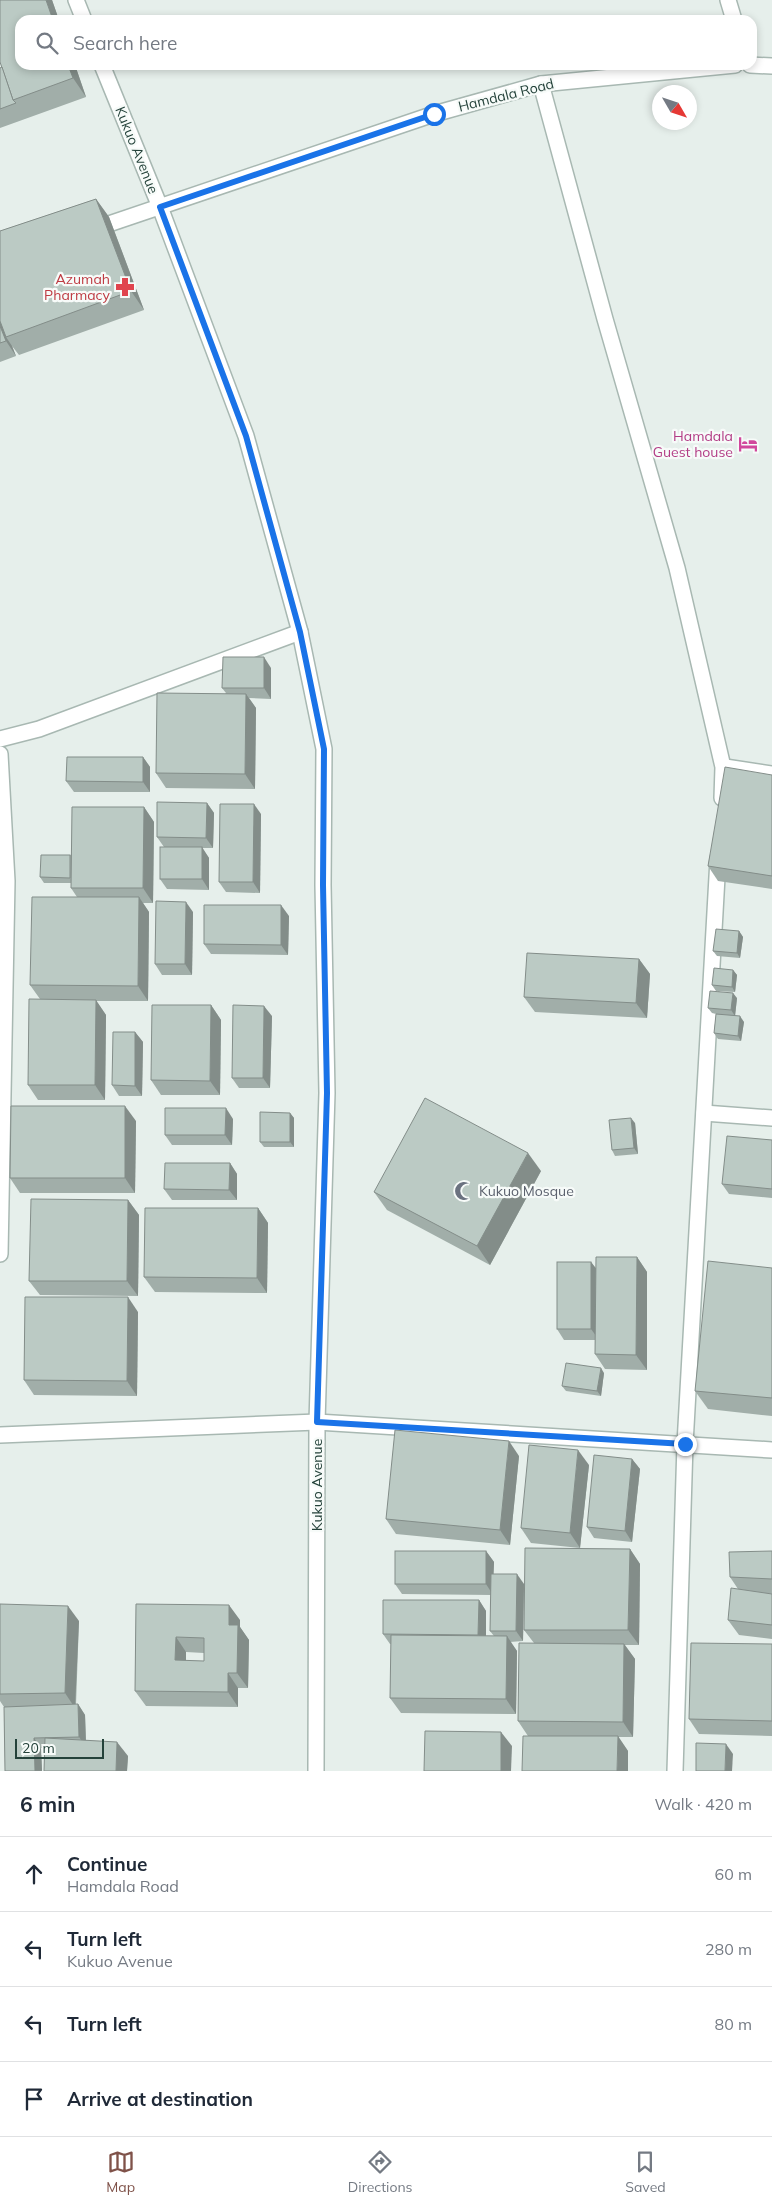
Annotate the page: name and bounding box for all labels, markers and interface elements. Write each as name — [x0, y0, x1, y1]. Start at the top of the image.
search box — [15, 15, 757, 70]
icon: search — [33, 29, 61, 57]
text: Search here — [73, 31, 177, 55]
street label: Hamdala Road — [456, 74, 556, 116]
north arrow — [652, 85, 697, 130]
route start — [423, 103, 446, 126]
street label: Kukuo Avenue — [111, 104, 163, 196]
place label: Azumah Pharmacy — [44, 270, 111, 304]
pharmacy icon: Azumah Pharmacy — [114, 276, 136, 298]
place label: Hamdala Guest house — [653, 427, 733, 461]
hotel icon: Hamdala Guest house — [737, 433, 759, 455]
mosque icon: Kukuo Mosque — [453, 1180, 475, 1202]
place label: Kukuo Mosque — [479, 1182, 574, 1200]
route end — [674, 1433, 697, 1456]
street label: Kukuo Avenue — [308, 1439, 326, 1531]
scale bar — [15, 1736, 104, 1759]
text: 20 m — [22, 1739, 55, 1757]
text: 6 min — [20, 1791, 75, 1817]
text: Walk · 420 m — [654, 1794, 752, 1814]
text: Continue — [67, 1852, 147, 1876]
icon: ahead — [20, 1860, 48, 1888]
text: 60 m — [715, 1864, 752, 1884]
text: Hamdala Road — [67, 1876, 179, 1896]
text: Turn left — [67, 1927, 142, 1951]
icon: left — [20, 1935, 48, 1963]
text: 280 m — [705, 1939, 752, 1959]
text: Kukuo Avenue — [67, 1951, 173, 1971]
icon: left — [20, 2010, 48, 2038]
text: Turn left — [67, 2012, 142, 2036]
text: 80 m — [715, 2014, 752, 2034]
icon: arrive — [20, 2085, 48, 2113]
text: Arrive at destination — [67, 2087, 253, 2111]
tab: Map — [106, 2148, 135, 2196]
tab: Directions — [348, 2148, 413, 2196]
tab: Saved — [625, 2148, 666, 2196]

